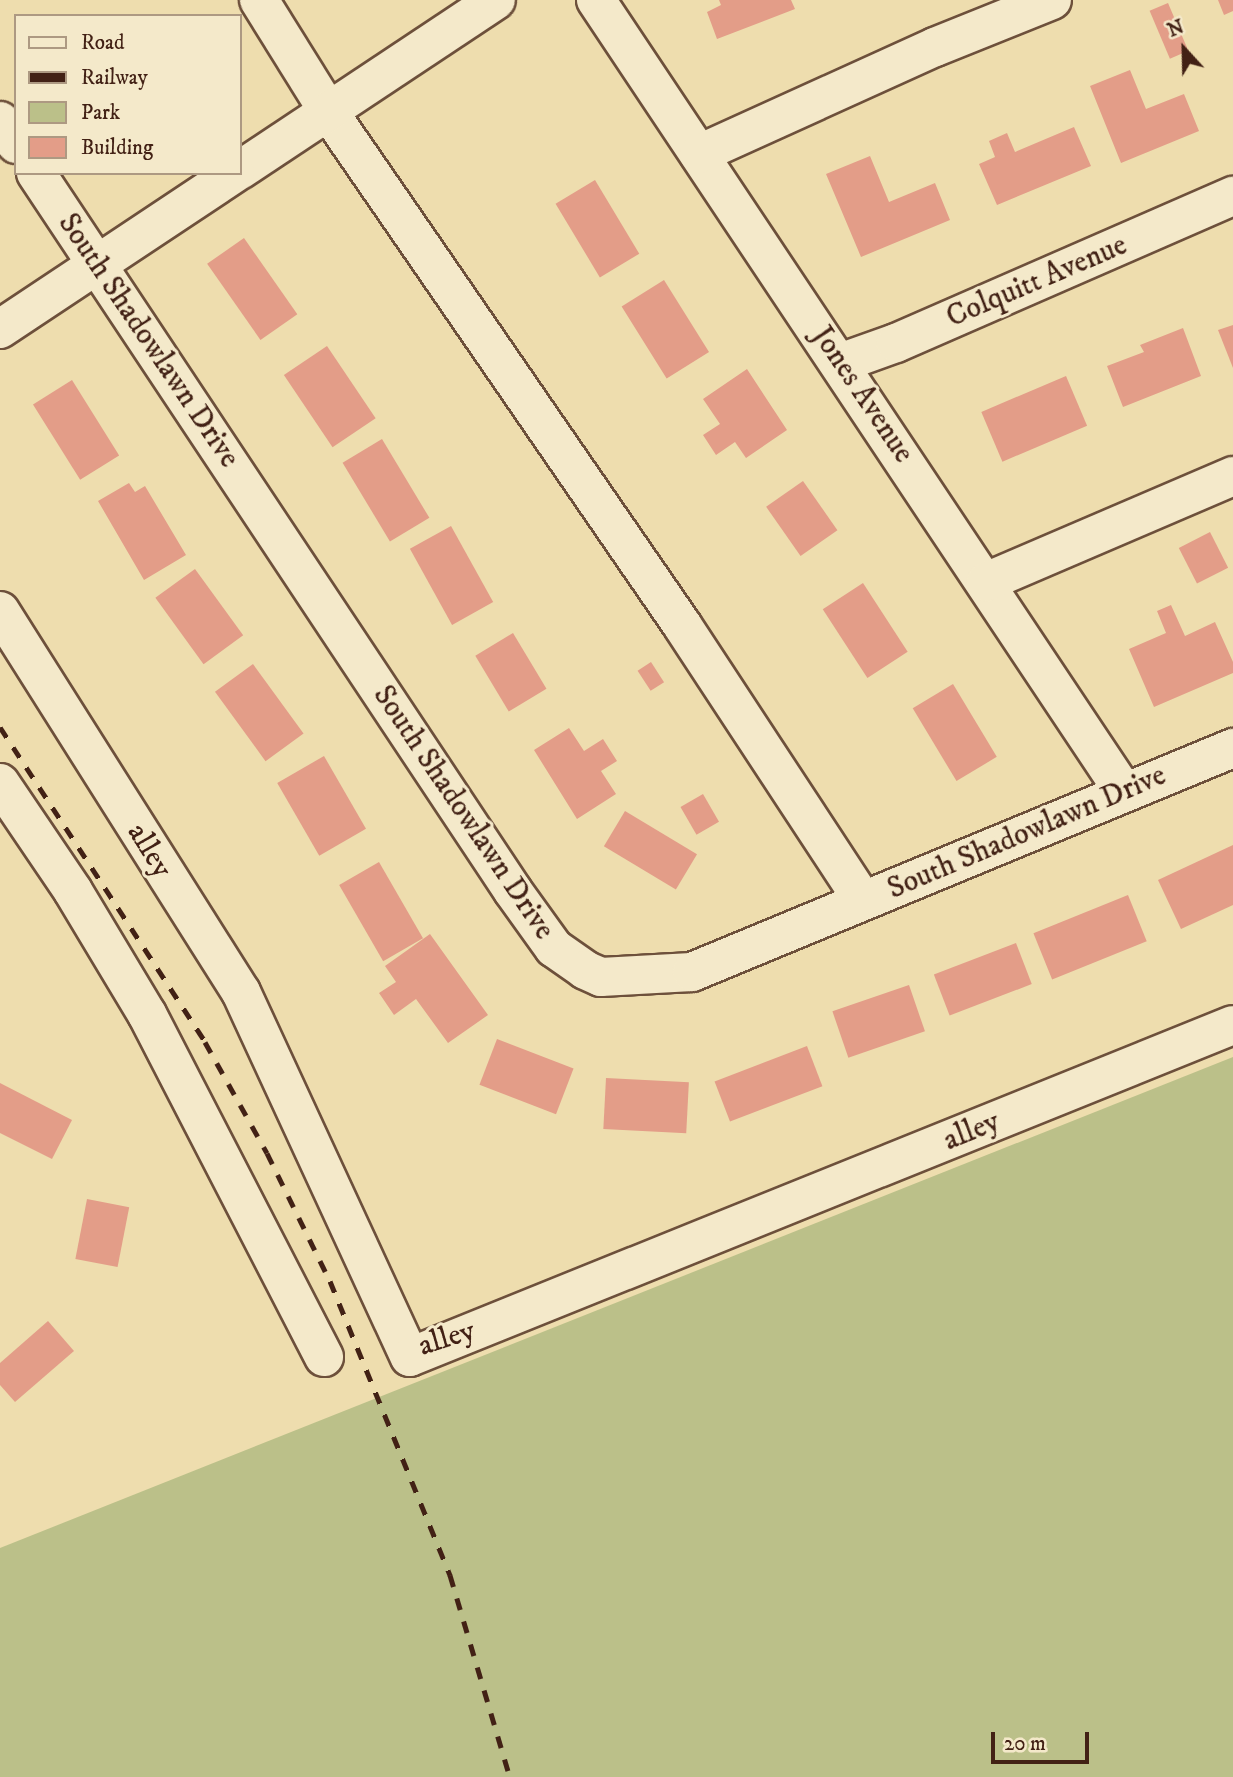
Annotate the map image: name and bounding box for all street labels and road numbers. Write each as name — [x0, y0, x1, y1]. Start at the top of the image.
street label: South Shadowlawn Drive — [50, 207, 246, 475]
street label: Colquitt Avenue — [941, 228, 1133, 336]
street label: Jones Avenue — [803, 320, 921, 470]
street label: South Shadowlawn Drive — [365, 679, 561, 947]
street label: South Shadowlawn Drive — [883, 758, 1171, 908]
street label: alley — [119, 817, 179, 885]
street label: alley — [939, 1105, 1005, 1159]
street label: alley — [414, 1313, 480, 1365]

